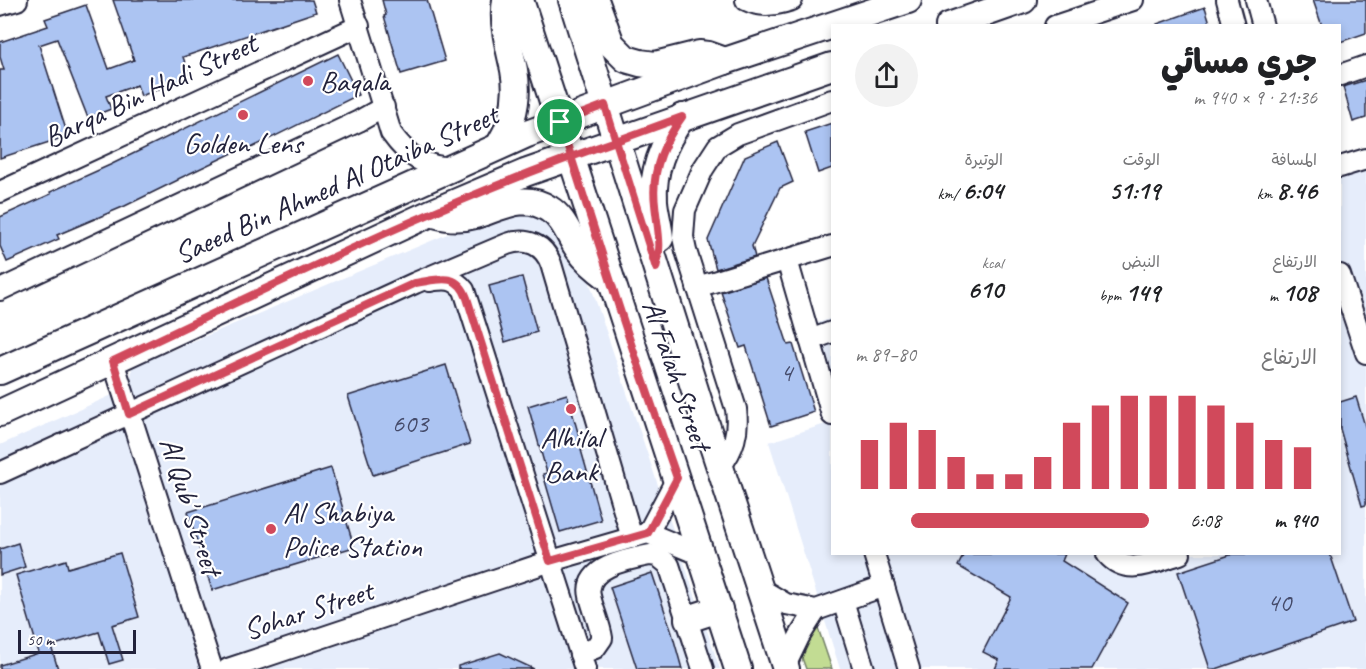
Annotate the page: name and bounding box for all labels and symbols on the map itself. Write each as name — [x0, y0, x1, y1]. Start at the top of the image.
street label: Barqa Bin Hadi Street — [37, 23, 266, 156]
place label: Baqala — [320, 62, 392, 100]
marker: Baqala — [301, 74, 315, 88]
street label: Saeed Bin Ahmed Al Otaiba Street — [168, 94, 506, 273]
pin — [534, 96, 585, 147]
marker: Golden Lens — [236, 108, 250, 122]
place label: Golden Lens — [184, 124, 305, 162]
street label: Al Falah Street — [634, 295, 722, 459]
house number: 4 — [780, 355, 795, 389]
marker: Alhilal Bank — [564, 402, 578, 416]
house number: 603 — [392, 406, 430, 440]
place label: Alhilal Bank — [540, 418, 607, 490]
street label: Al Qub' Street — [151, 432, 232, 584]
place label: Al Shabiya Police Station — [283, 493, 423, 565]
marker: Al Shabiya Police Station — [264, 522, 278, 536]
street label: Sohar Street — [239, 570, 380, 649]
house number: 40 — [1267, 585, 1293, 619]
scale bar — [18, 627, 136, 654]

